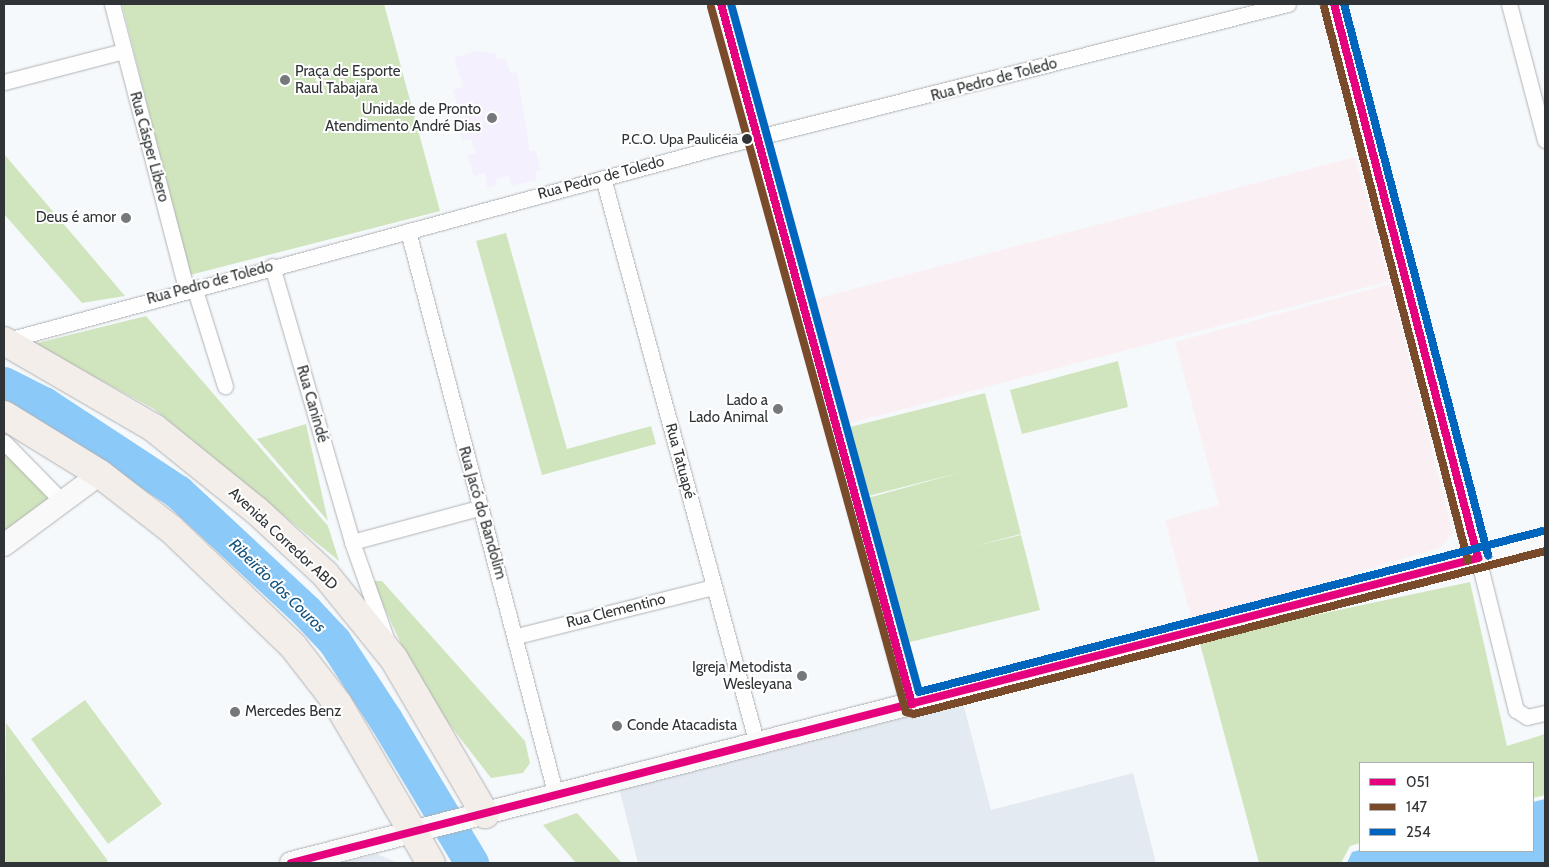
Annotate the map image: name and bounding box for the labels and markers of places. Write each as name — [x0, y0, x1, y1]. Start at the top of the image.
place label: Praça de Esporte Raul Tabajara — [295, 62, 401, 97]
marker: Praça de Esporte Raul Tabajara — [279, 74, 291, 86]
place label: Unidade de Pronto Atendimento André Dias — [325, 100, 481, 135]
marker: Unidade de Pronto Atendimento André Dias — [485, 111, 499, 125]
place label: P.C.O. Upa Paulicéia — [622, 131, 738, 147]
marker: P.C.O. Upa Paulicéia — [742, 134, 752, 144]
place label: Deus é amor — [36, 209, 116, 227]
marker: Deus é amor — [120, 212, 132, 224]
place label: Lado a Lado Animal — [689, 391, 768, 426]
marker: Lado a Lado Animal — [772, 403, 784, 415]
place label: Igreja Metodista Wesleyana — [692, 658, 792, 693]
marker: Igreja Metodista Wesleyana — [796, 670, 808, 682]
place label: Mercedes Benz — [245, 703, 341, 721]
marker: Mercedes Benz — [229, 706, 241, 718]
place label: Conde Atacadista — [627, 717, 737, 735]
marker: Conde Atacadista — [611, 720, 623, 732]

